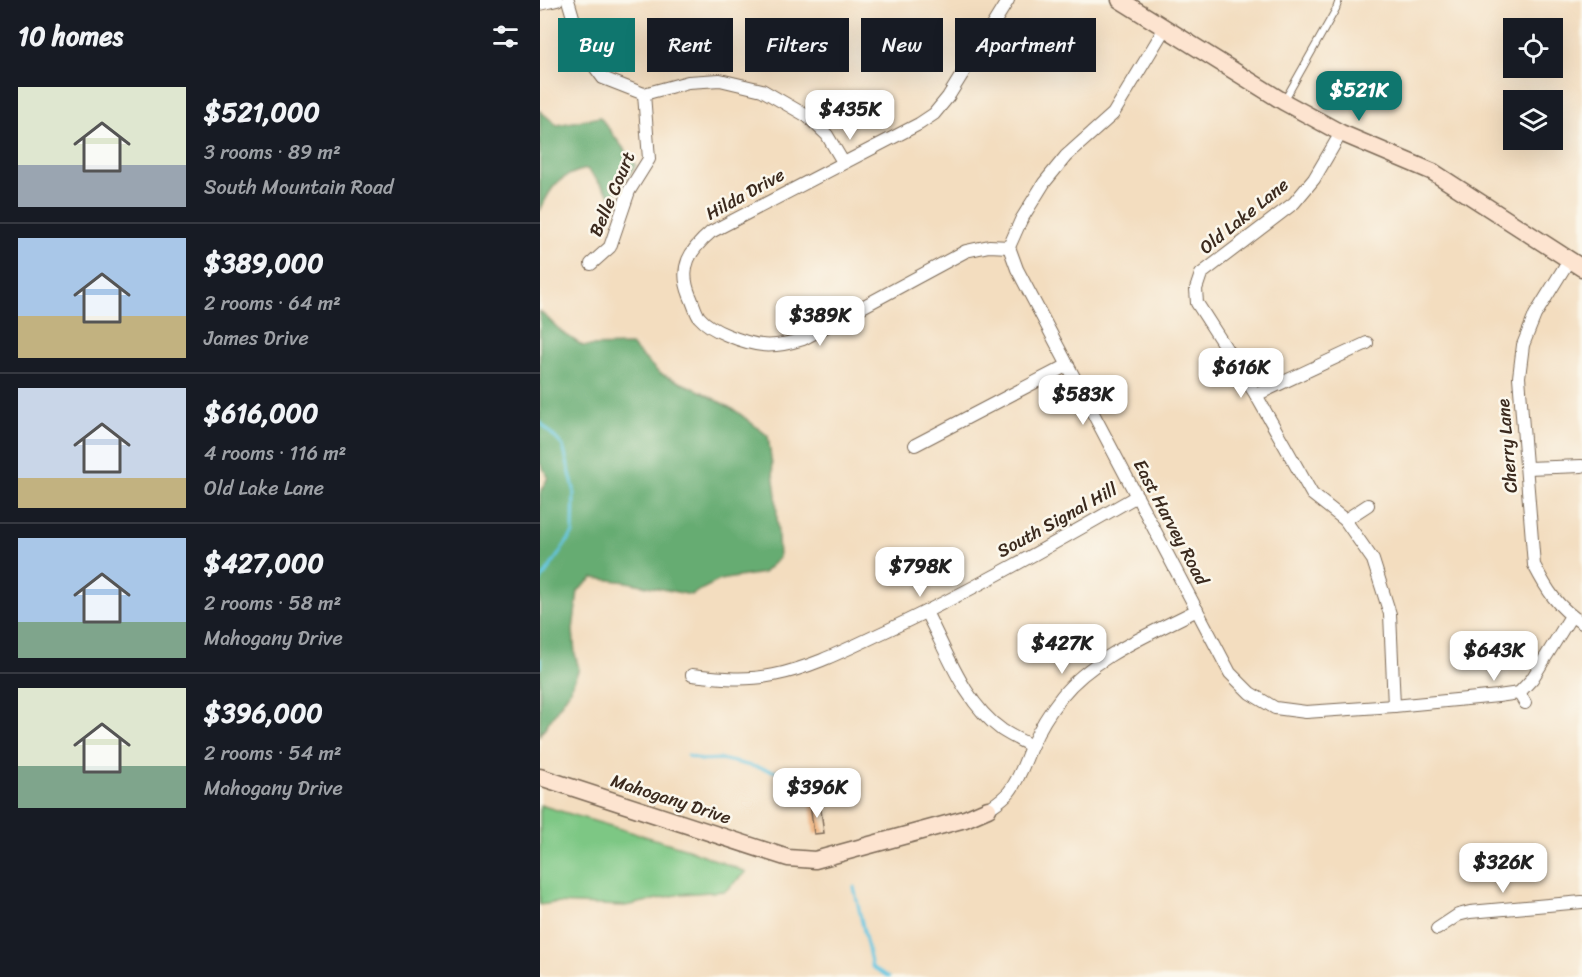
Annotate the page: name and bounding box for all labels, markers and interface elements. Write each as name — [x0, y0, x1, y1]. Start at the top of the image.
text: 10 homes — [18, 13, 123, 59]
chip: Buy — [558, 18, 635, 72]
chip: Rent — [647, 18, 733, 72]
chip: Filters — [745, 18, 849, 72]
chip: New — [861, 18, 943, 72]
chip: Apartment — [955, 18, 1096, 72]
map controls — [1503, 18, 1563, 150]
button: locate — [1503, 18, 1563, 78]
icon: filters — [489, 20, 522, 53]
pin: $521K — [1317, 71, 1401, 122]
text: $521K — [1330, 73, 1388, 108]
text: $521,000 — [204, 89, 320, 135]
pin: $435K — [808, 90, 892, 141]
button: layers — [1503, 90, 1563, 150]
text: $435K — [819, 92, 881, 127]
icon: home — [66, 111, 138, 183]
text: 3 rooms · 89 m² — [204, 135, 341, 170]
street label: Belle Court — [580, 146, 644, 242]
street label: Hilda Drive — [699, 159, 791, 229]
text: South Mountain Road — [204, 170, 394, 205]
street label: Old Lake Lane — [1192, 170, 1296, 262]
text: $389,000 — [204, 240, 324, 286]
icon: home — [66, 262, 138, 334]
text: 2 rooms · 64 m² — [204, 286, 341, 321]
pin: $389K — [778, 296, 862, 347]
text: $389K — [790, 298, 850, 333]
text: James Drive — [204, 321, 309, 356]
pin: $616K — [1199, 348, 1283, 399]
text: $616K — [1213, 350, 1269, 385]
pin: $583K — [1041, 375, 1125, 426]
text: $583K — [1053, 377, 1113, 412]
text: $616,000 — [204, 390, 318, 436]
street label: Cherry Lane — [1487, 397, 1527, 494]
icon: home — [66, 412, 138, 484]
text: 4 rooms · 116 m² — [204, 436, 346, 471]
street label: East Harvey Road — [1124, 453, 1218, 592]
text: Old Lake Lane — [204, 471, 324, 506]
street label: South Signal Hill — [991, 473, 1124, 566]
text: $427,000 — [204, 540, 324, 586]
pin: $798K — [878, 547, 962, 598]
text: $798K — [889, 549, 951, 584]
icon: home — [66, 562, 138, 634]
text: 2 rooms · 58 m² — [204, 586, 341, 621]
text: Mahogany Drive — [204, 621, 343, 656]
pin: $427K — [1020, 624, 1104, 675]
text: $427K — [1031, 626, 1093, 661]
pin: $643K — [1452, 631, 1536, 682]
text: $643K — [1464, 633, 1524, 668]
text: $396,000 — [204, 690, 323, 736]
icon: home — [66, 712, 138, 784]
text: 2 rooms · 54 m² — [204, 736, 342, 771]
street label: Mahogany Drive — [607, 764, 735, 834]
pin: $396K — [775, 768, 859, 819]
text: $396K — [787, 770, 847, 805]
text: Mahogany Drive — [204, 771, 343, 806]
pin: $326K — [1461, 843, 1545, 894]
text: $326K — [1473, 845, 1533, 880]

